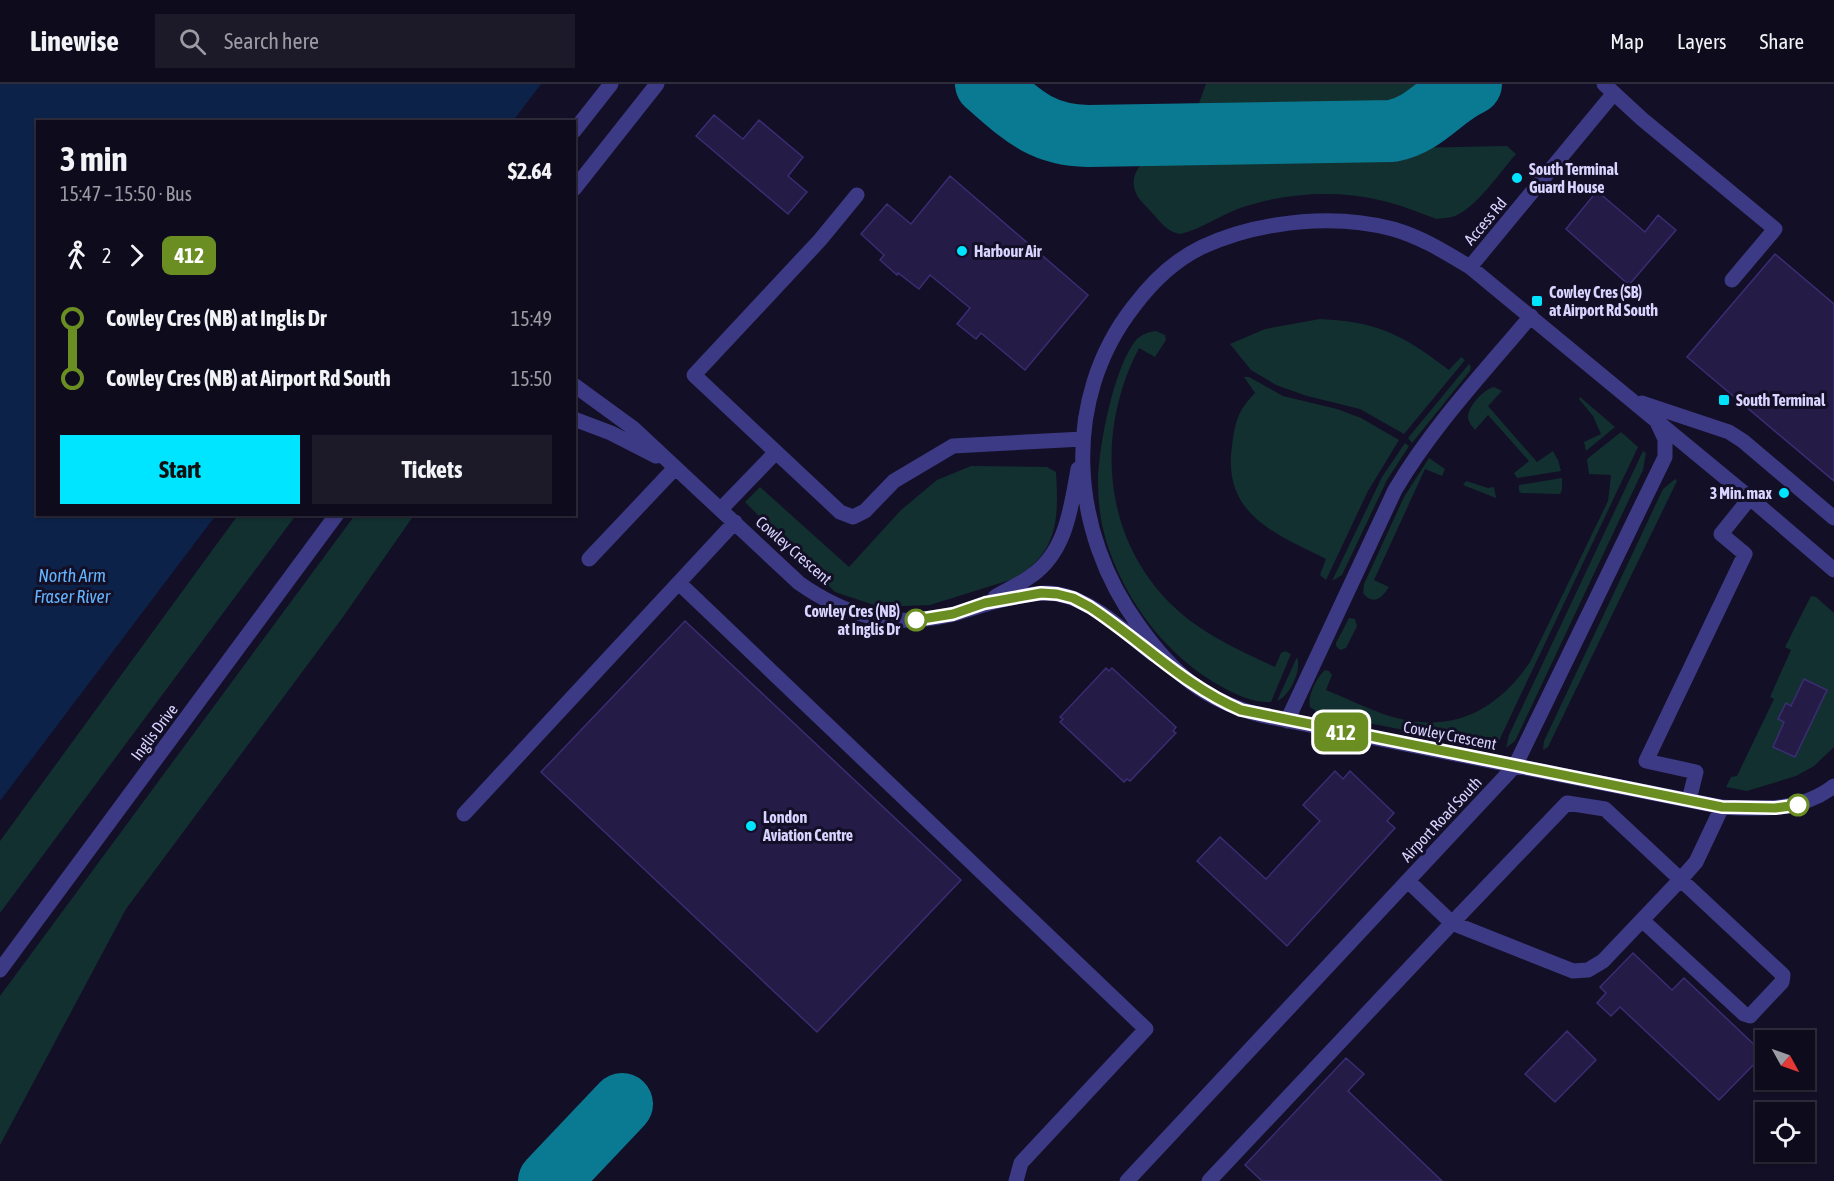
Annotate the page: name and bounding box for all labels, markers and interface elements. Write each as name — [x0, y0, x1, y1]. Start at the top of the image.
search box — [155, 14, 575, 68]
text: Linewise — [30, 25, 119, 57]
icon: search — [176, 25, 209, 58]
text: Search here — [224, 28, 319, 54]
text: Map — [1610, 29, 1644, 53]
text: Layers — [1677, 29, 1727, 53]
text: Share — [1760, 29, 1804, 53]
text: 3 min — [60, 140, 127, 178]
text: $2.64 — [508, 158, 552, 184]
place label: South Terminal Guard House — [1529, 160, 1619, 196]
marker: South Terminal Guard House — [1510, 171, 1524, 185]
text: 15:47 – 15:50 · Bus — [60, 182, 192, 205]
street label: Access Rd — [1460, 194, 1510, 248]
icon: walk — [60, 239, 93, 272]
icon: forward — [120, 239, 153, 272]
place label: Harbour Air — [974, 242, 1042, 260]
text: 412 — [174, 243, 204, 267]
text: 2 — [102, 244, 111, 267]
marker: Harbour Air — [955, 244, 969, 258]
place label: Cowley Cres (SB) at Airport Rd South — [1549, 283, 1658, 319]
marker: Cowley Cres (SB) at Airport Rd South — [1530, 294, 1544, 308]
text: Cowley Cres (NB) at Inglis Dr — [106, 305, 327, 331]
text: 15:49 — [511, 307, 552, 330]
text: Cowley Cres (NB) at Airport Rd South — [106, 365, 391, 391]
text: 15:50 — [511, 367, 552, 390]
place label: South Terminal — [1736, 391, 1826, 409]
marker: South Terminal — [1717, 393, 1731, 407]
button: Start — [60, 435, 300, 504]
button: Tickets — [312, 435, 552, 504]
place label: 3 Min. max — [1710, 484, 1773, 502]
marker: 3 Min. max — [1777, 486, 1791, 500]
street label: Cowley Crescent — [752, 512, 836, 589]
water label: North Arm Fraser River — [34, 565, 111, 607]
place label: Cowley Cres (NB) at Inglis Dr — [804, 602, 900, 638]
marker: Cowley Cres (NB) at Inglis Dr — [905, 609, 927, 631]
street label: Inglis Drive — [127, 700, 182, 764]
line badge: 412 — [1306, 712, 1376, 752]
street label: Cowley Crescent — [1402, 717, 1498, 754]
text: 412 — [1326, 720, 1356, 744]
street label: Airport Road South — [1397, 773, 1486, 866]
unlabelled marker — [1787, 794, 1809, 816]
place label: London Aviation Centre — [762, 808, 853, 844]
marker: London Aviation Centre — [744, 819, 758, 833]
north arrow — [1755, 1030, 1815, 1090]
map controls — [1755, 1030, 1815, 1162]
button: locate — [1755, 1102, 1815, 1162]

